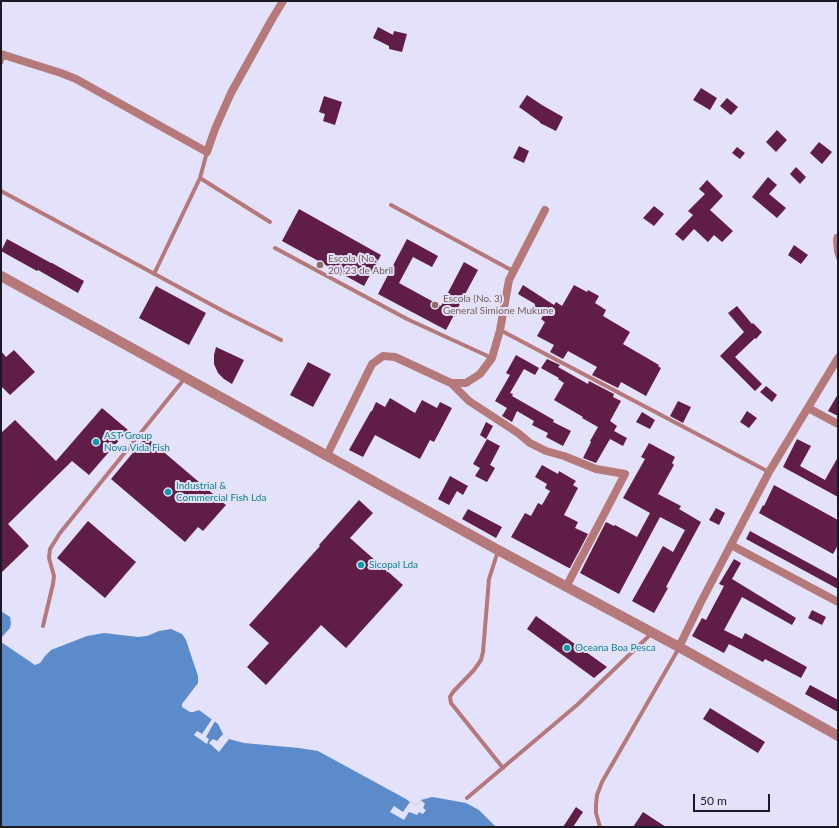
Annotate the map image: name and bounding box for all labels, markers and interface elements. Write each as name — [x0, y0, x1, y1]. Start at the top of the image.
place label: Escola (No. 20) 23 de Abril — [328, 253, 393, 276]
marker: Escola (No. 20) 23 de Abril — [315, 260, 325, 270]
place label: Escola (No. 3) General Simione Mukune — [443, 293, 554, 316]
marker: Escola (No. 3) General Simione Mukune — [430, 300, 440, 310]
place label: AST Group Nova Vida Fish — [104, 430, 170, 454]
marker: AST Group Nova Vida Fish — [91, 437, 101, 447]
place label: Industrial & Commercial Fish Lda — [176, 480, 266, 504]
marker: Industrial & Commercial Fish Lda — [163, 487, 173, 497]
place label: Sicopal Lda — [369, 559, 418, 571]
marker: Sicopal Lda — [356, 560, 366, 570]
place label: Oceana Boa Pesca — [575, 642, 656, 654]
marker: Oceana Boa Pesca — [562, 643, 572, 653]
scale bar — [695, 786, 772, 812]
text: 50 m — [700, 793, 727, 808]

